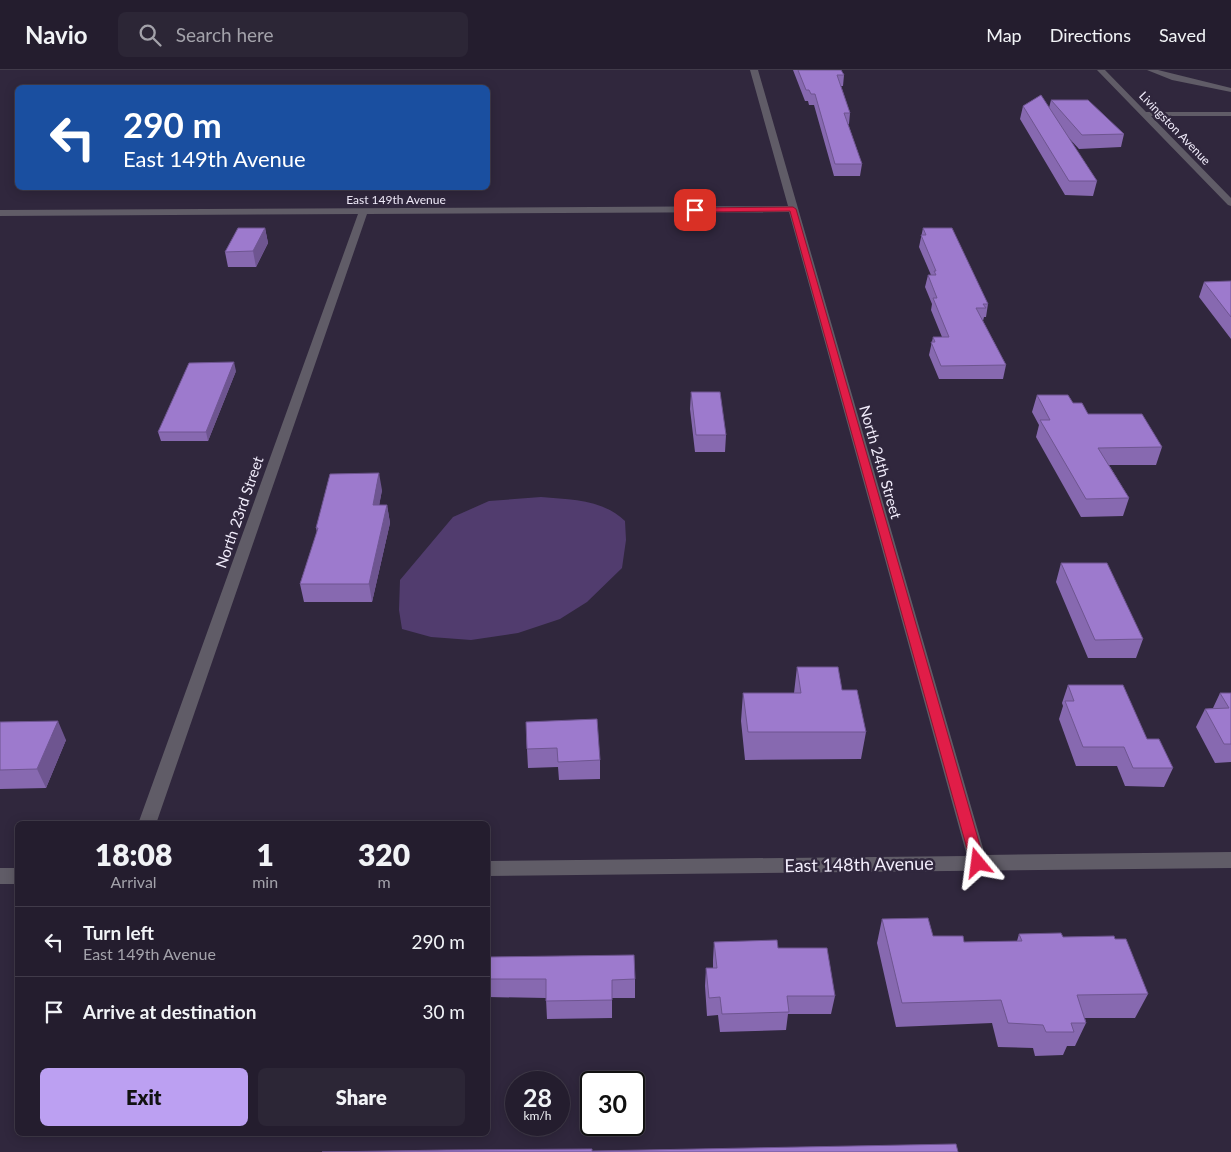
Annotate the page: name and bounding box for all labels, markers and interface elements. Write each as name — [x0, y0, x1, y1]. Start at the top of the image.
search box — [118, 12, 468, 57]
text: Navio — [25, 20, 88, 49]
icon: search — [136, 21, 164, 49]
text: Search here — [176, 23, 274, 46]
text: Map — [986, 24, 1022, 46]
text: Directions — [1050, 24, 1131, 46]
text: Saved — [1159, 24, 1206, 46]
street label: Livingston Avenue — [1136, 88, 1214, 168]
text: 290 m — [123, 103, 222, 145]
icon: left — [40, 105, 105, 170]
text: East 149th Avenue — [123, 145, 306, 172]
pin — [674, 189, 716, 231]
street label: East 149th Avenue — [346, 192, 446, 207]
icon: arrive — [681, 196, 709, 224]
street label: North 24th Street — [856, 403, 906, 521]
street label: North 23rd Street — [211, 453, 267, 570]
text: 18:08 — [95, 836, 172, 872]
text: 1 — [256, 836, 274, 872]
text: 320 — [358, 836, 410, 872]
position arrow — [951, 836, 1003, 888]
street label: East 148th Avenue — [784, 852, 934, 876]
text: Arrival — [111, 872, 157, 891]
text: min — [252, 872, 278, 891]
text: m — [377, 872, 391, 891]
text: Turn left — [83, 921, 154, 944]
icon: left — [40, 928, 68, 956]
text: 290 m — [411, 930, 465, 953]
text: East 149th Avenue — [83, 944, 216, 963]
icon: arrive — [40, 998, 68, 1026]
text: Arrive at destination — [83, 1000, 256, 1023]
text: 30 m — [422, 1000, 465, 1023]
button: Exit — [40, 1068, 248, 1126]
button: Share — [258, 1068, 465, 1126]
speed limit sign: 30 — [580, 1071, 645, 1136]
text: 28 — [523, 1082, 552, 1112]
text: km/h — [523, 1108, 552, 1123]

